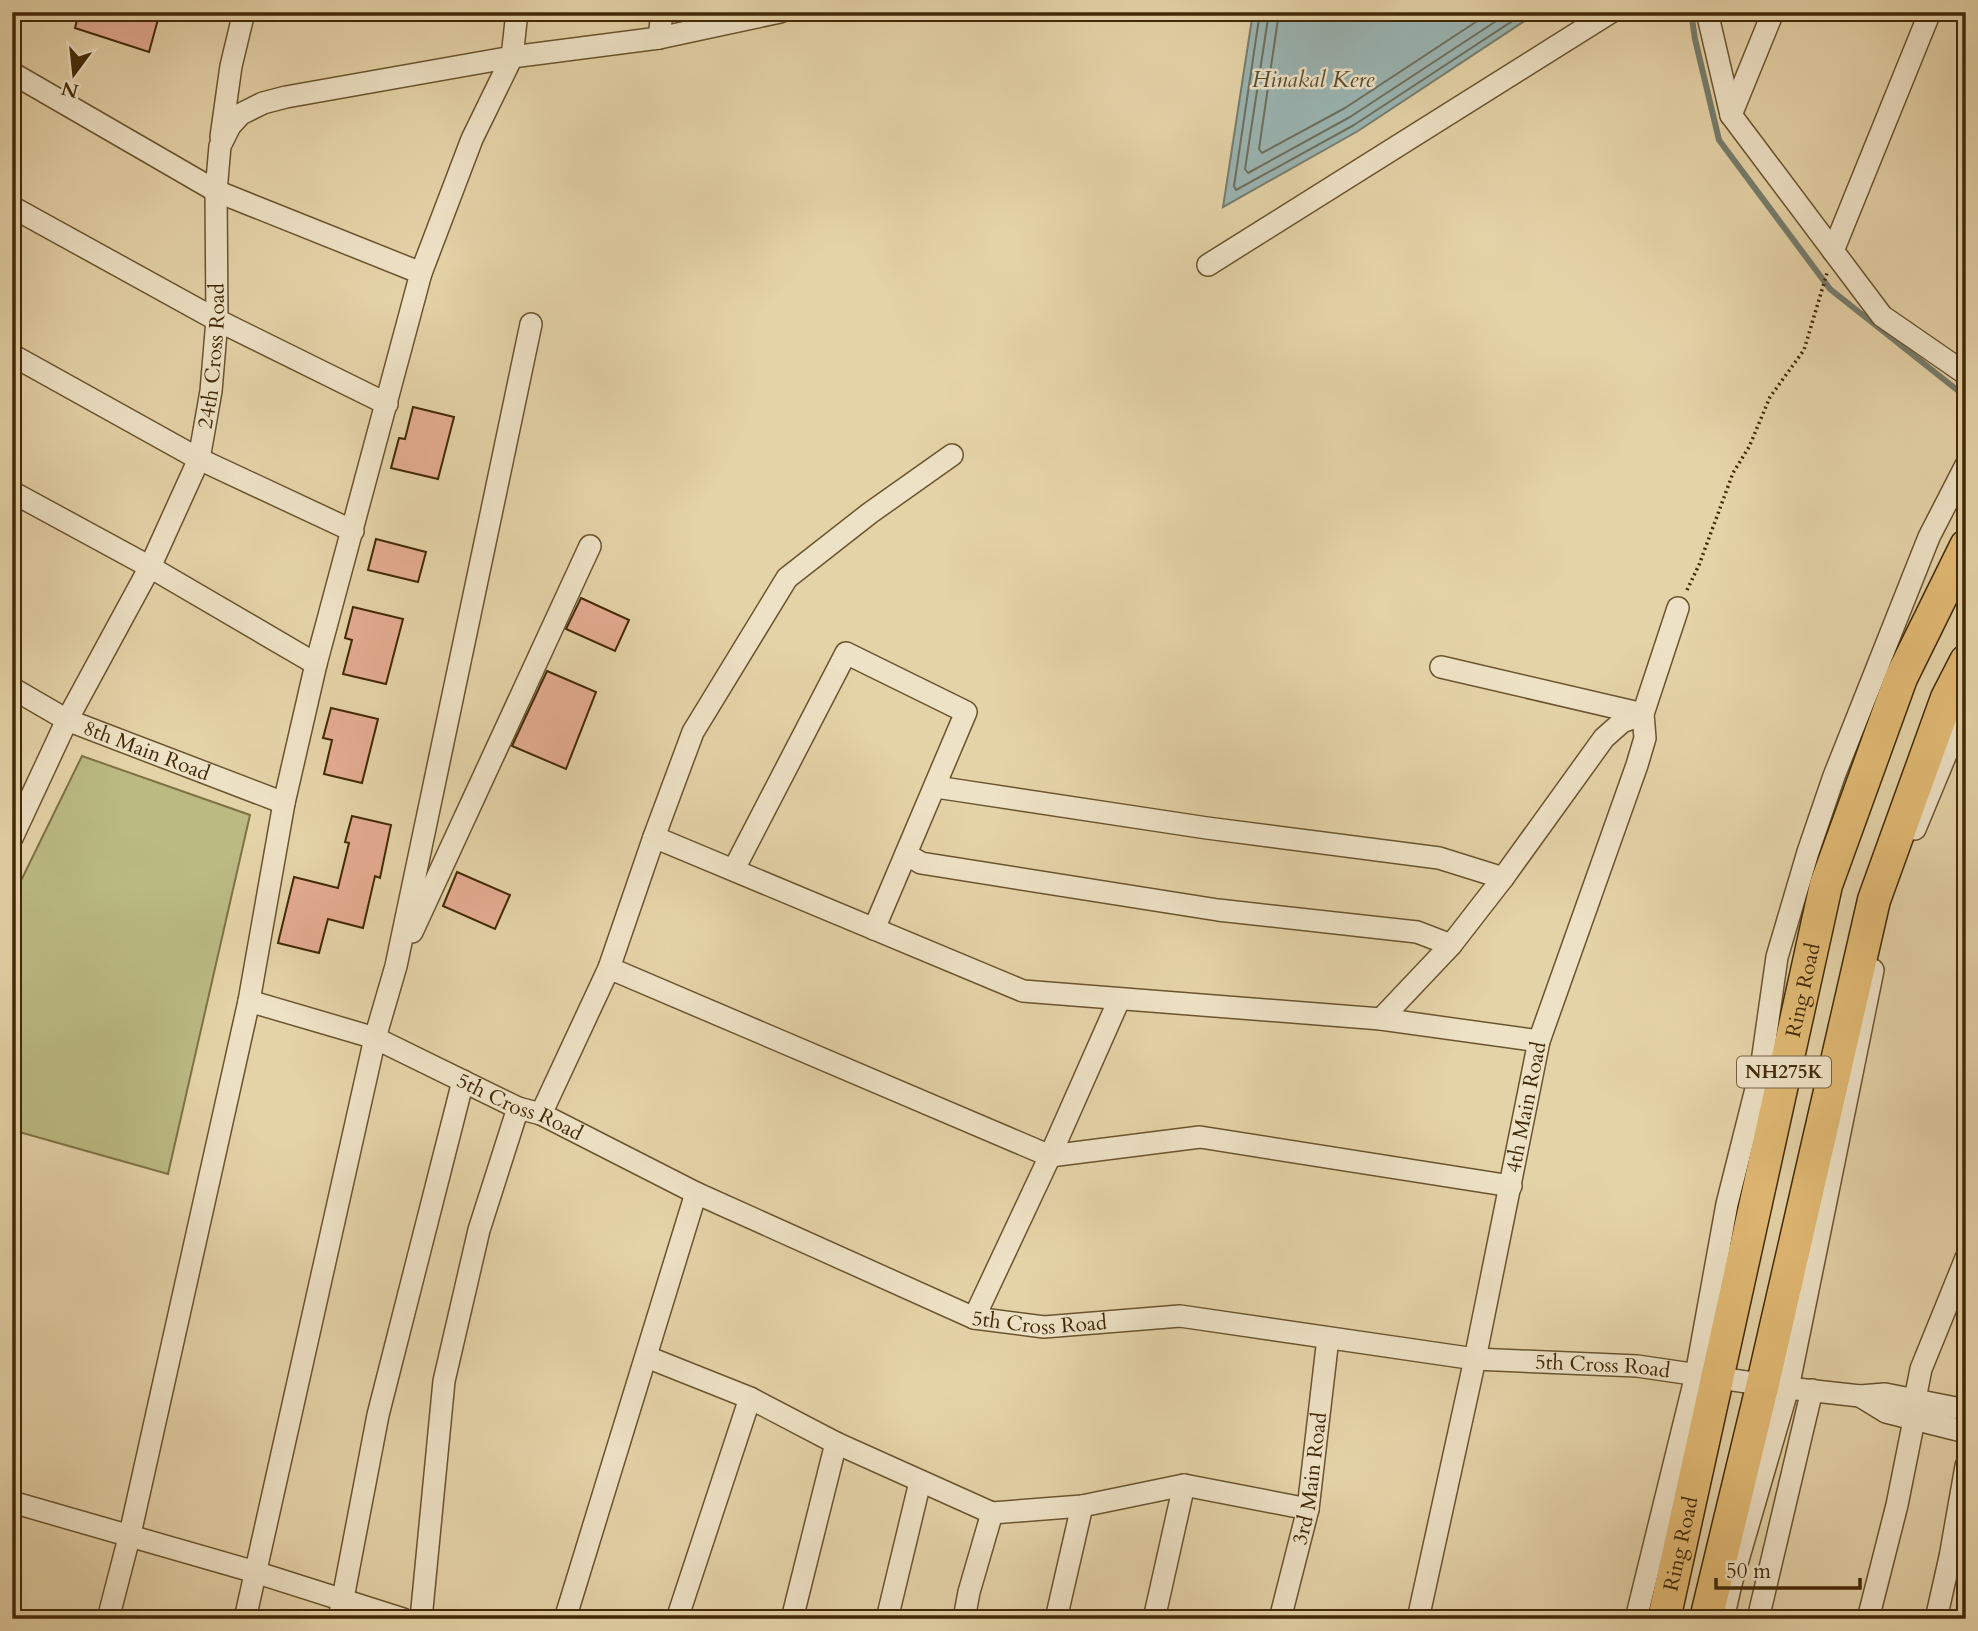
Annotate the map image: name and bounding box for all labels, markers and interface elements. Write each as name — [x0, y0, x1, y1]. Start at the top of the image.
north arrow — [38, 38, 108, 108]
water label: Hinakal Kere — [1252, 64, 1374, 95]
text: N — [58, 75, 81, 104]
street label: 24th Cross Road — [190, 283, 232, 431]
street label: 8th Main Road — [79, 713, 214, 788]
street label: Ring Road — [1778, 940, 1827, 1040]
street label: 4th Main Road — [1498, 1039, 1553, 1175]
road number: NH275K — [1737, 1056, 1831, 1088]
street label: 5th Cross Road — [452, 1066, 588, 1148]
street label: 5th Cross Road — [970, 1303, 1108, 1342]
street label: 5th Cross Road — [1534, 1347, 1672, 1385]
street label: 3rd Main Road — [1285, 1411, 1334, 1548]
street label: Ring Road — [1656, 1494, 1705, 1594]
scale bar — [1716, 1547, 1859, 1591]
text: 50 m — [1726, 1557, 1771, 1586]

